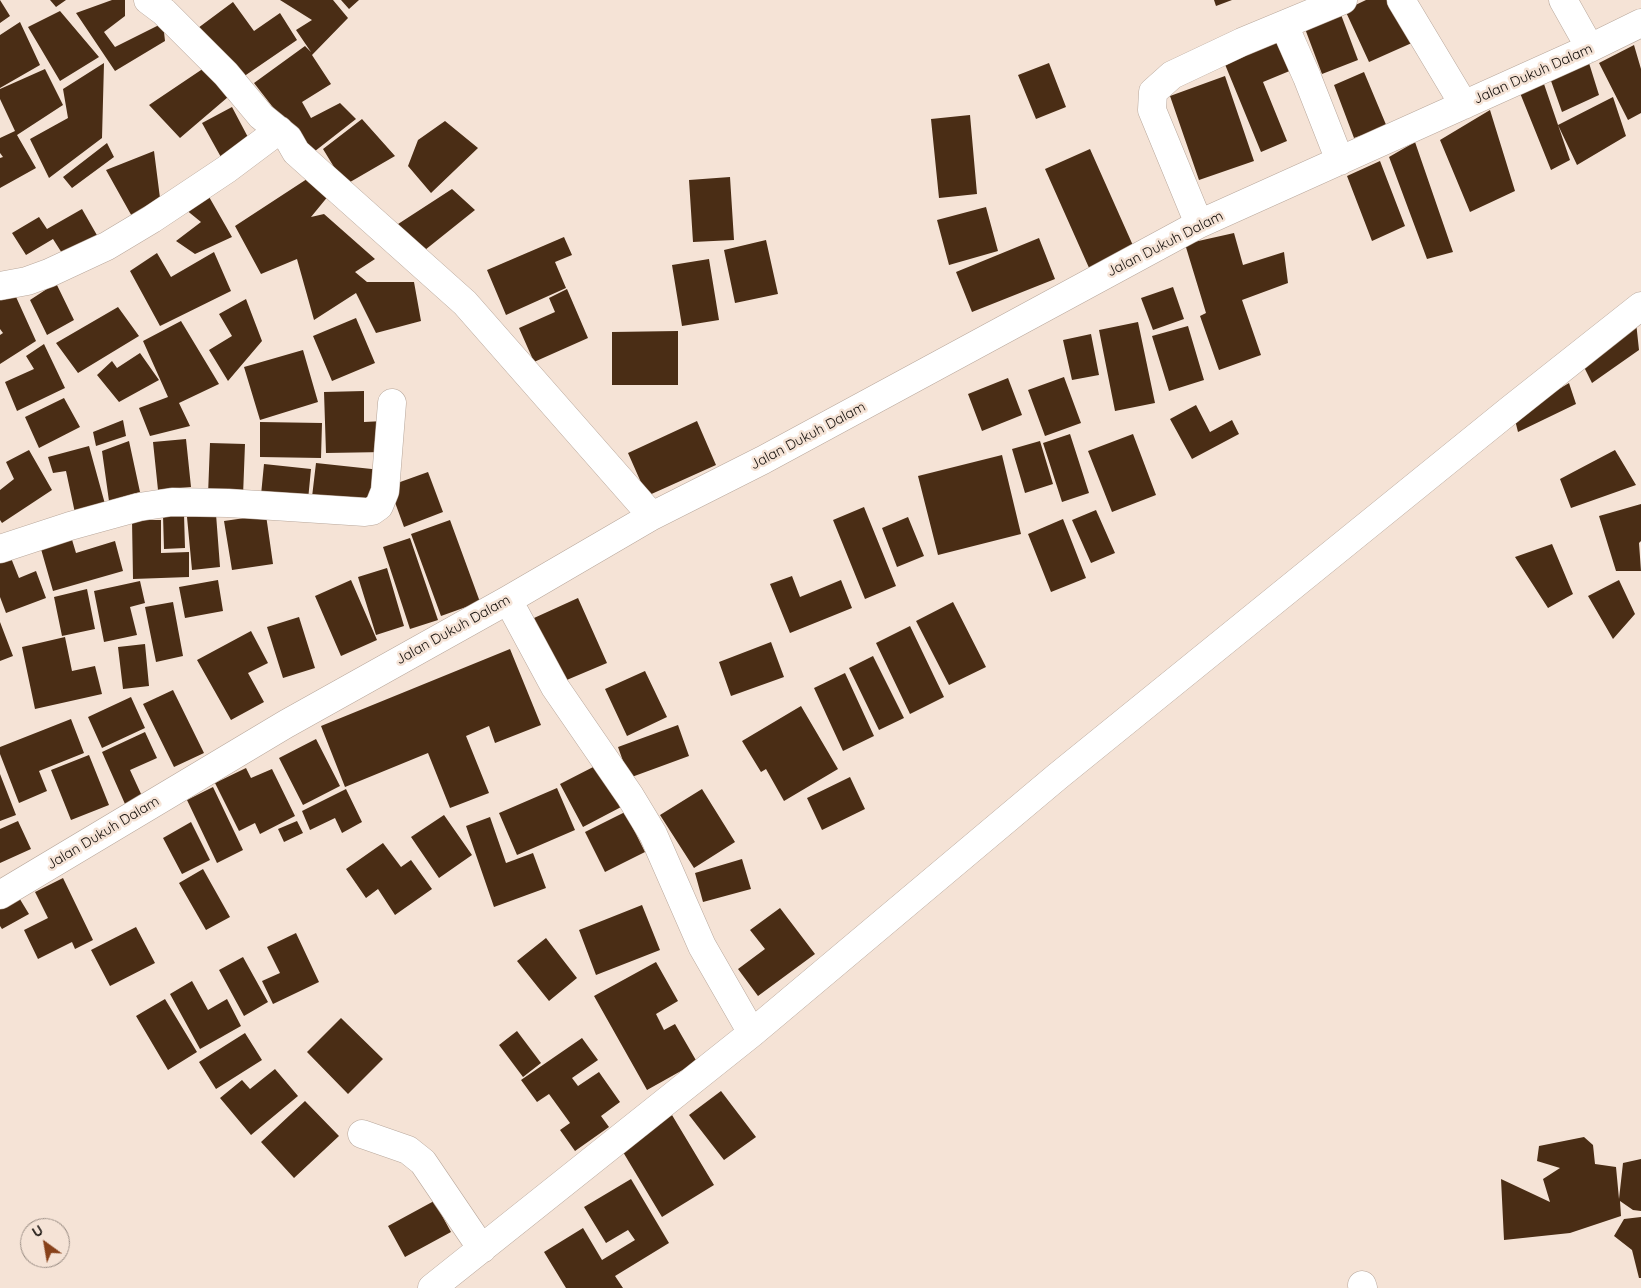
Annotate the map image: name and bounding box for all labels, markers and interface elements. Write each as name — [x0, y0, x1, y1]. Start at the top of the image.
street label: Jalan Dukuh Dalam — [1471, 40, 1595, 108]
street label: Jalan Dukuh Dalam — [1104, 207, 1226, 281]
street label: Jalan Dukuh Dalam — [747, 398, 869, 474]
street label: Jalan Dukuh Dalam — [393, 592, 513, 668]
street label: Jalan Dukuh Dalam — [44, 793, 162, 873]
north arrow — [20, 1218, 70, 1268]
text: U — [29, 1221, 47, 1241]

